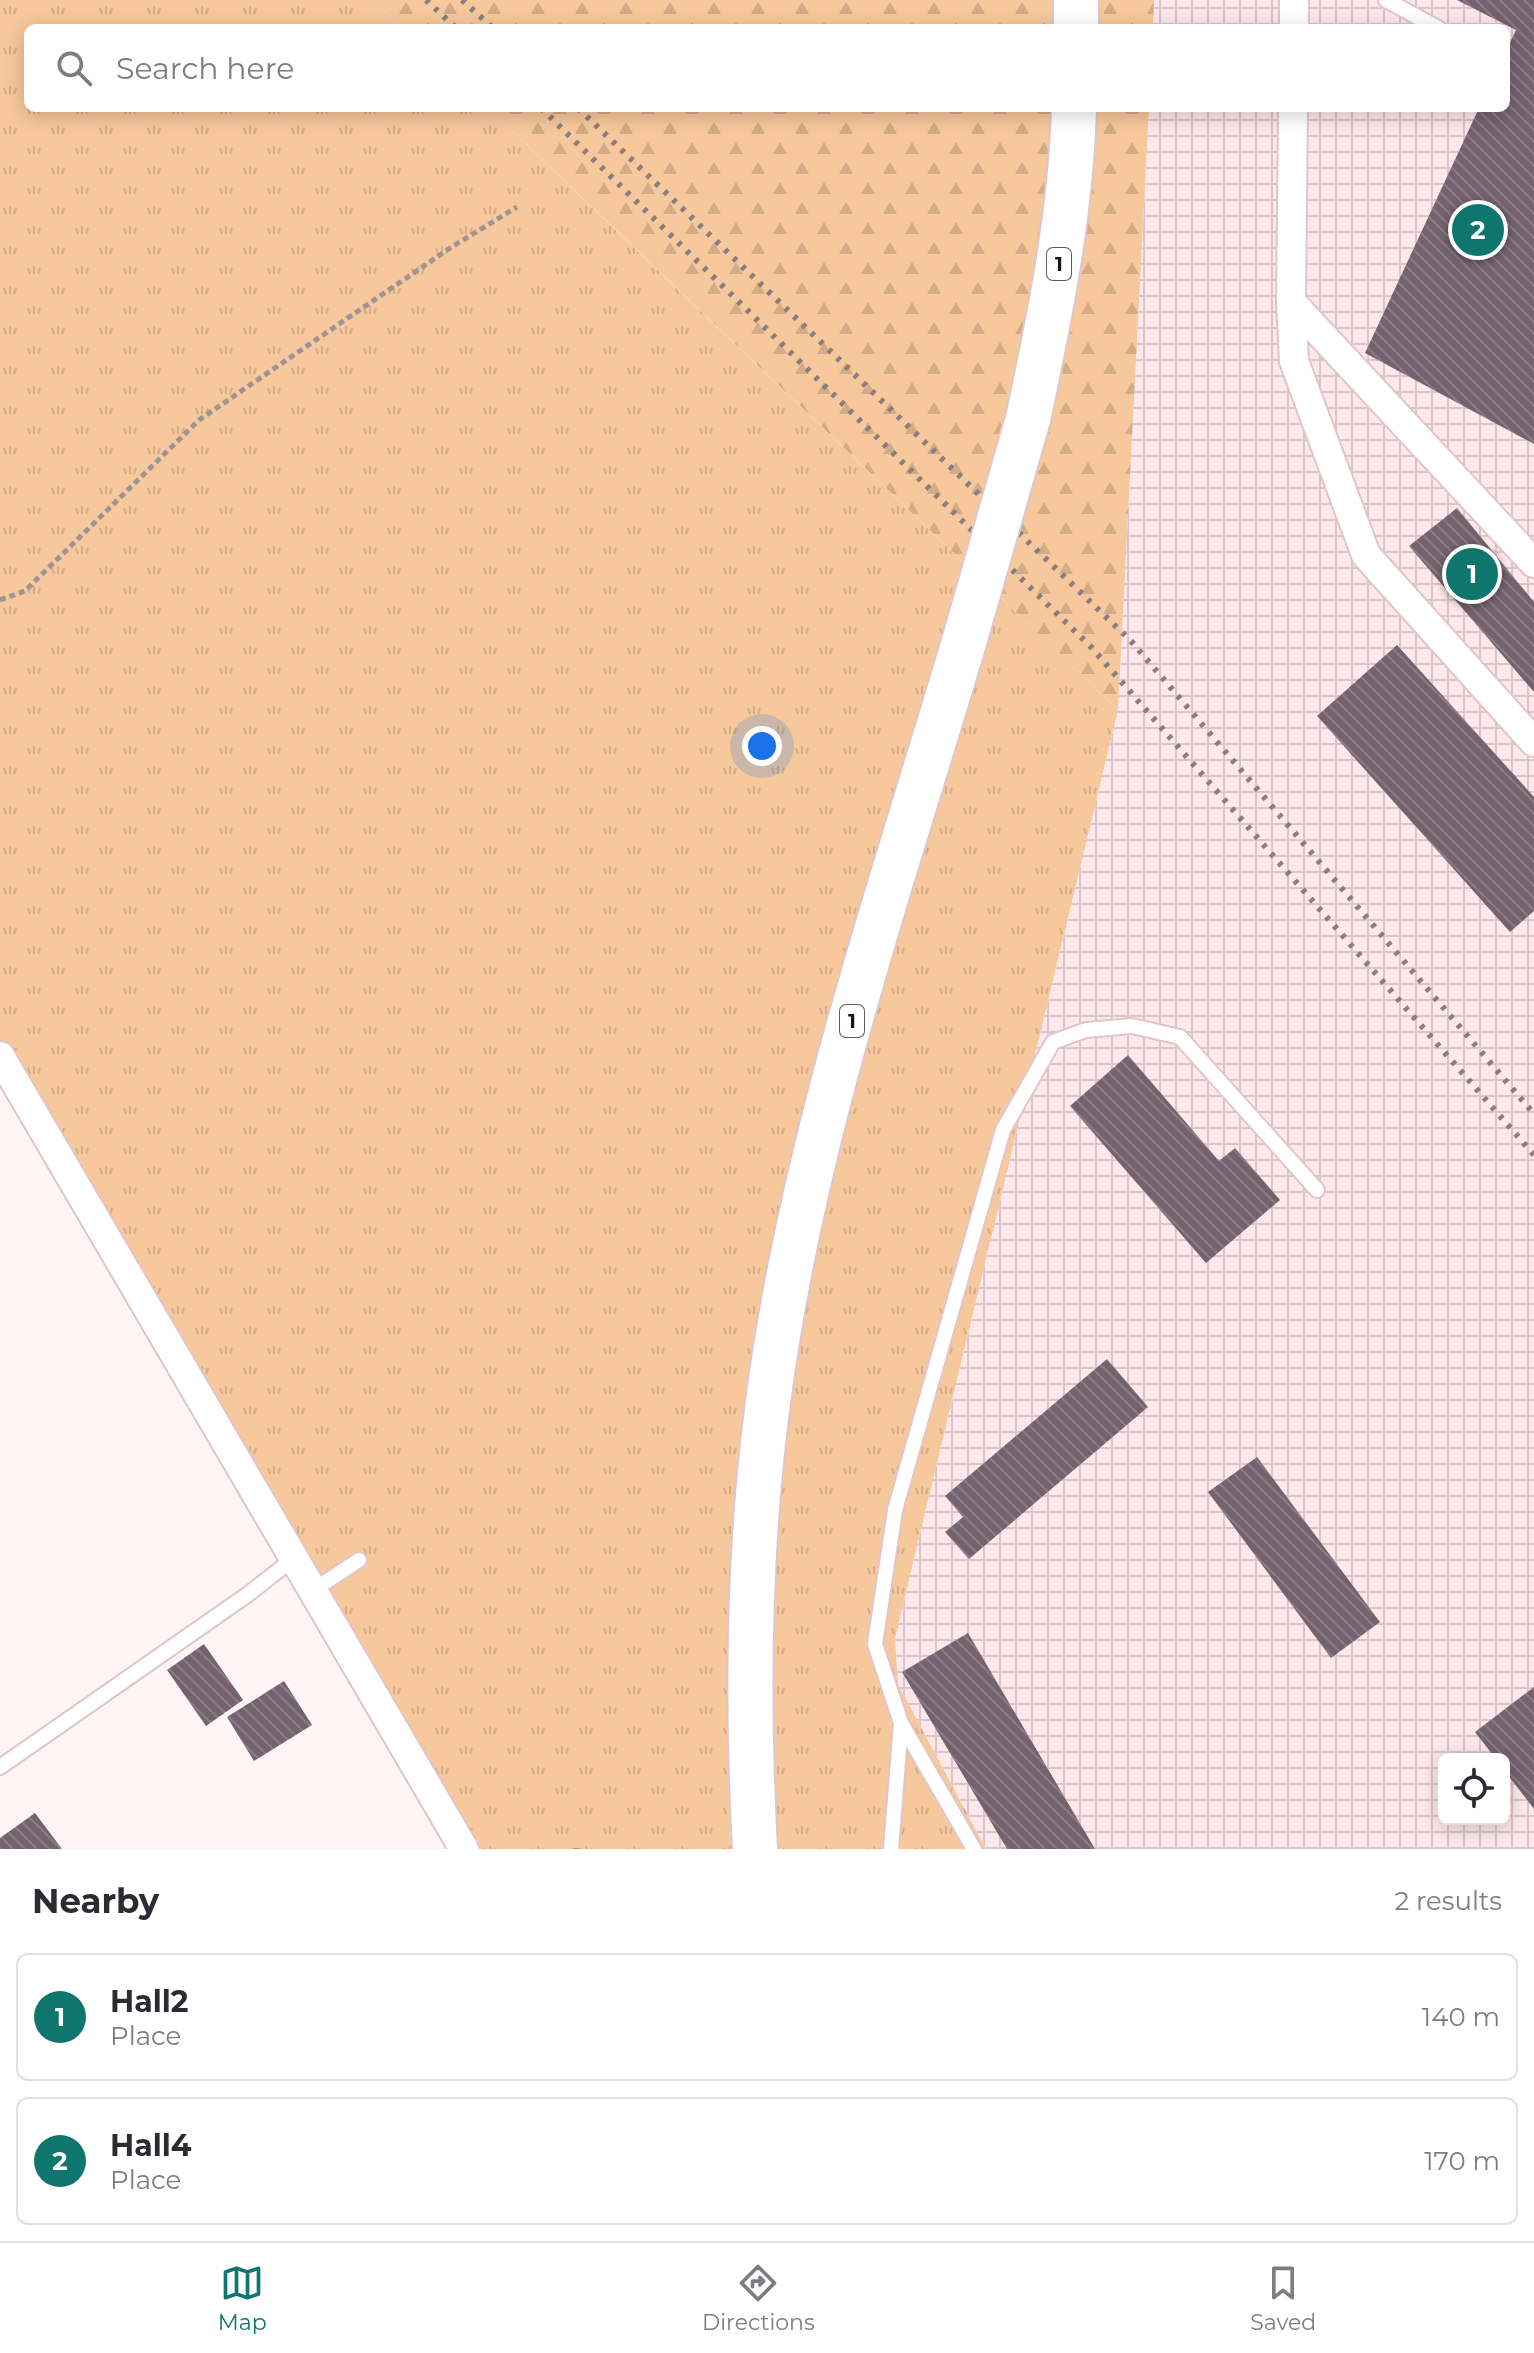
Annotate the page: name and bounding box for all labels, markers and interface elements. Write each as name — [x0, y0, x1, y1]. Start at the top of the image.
search box — [24, 24, 1510, 112]
icon: search — [52, 46, 96, 90]
text: Search here — [116, 50, 294, 87]
pin: 2 — [1452, 200, 1504, 260]
road number: 1 — [1047, 248, 1071, 280]
pin: 1 — [1446, 544, 1498, 604]
your location — [742, 726, 782, 766]
road number: 1 — [840, 1005, 864, 1037]
map controls — [1438, 1753, 1510, 1825]
button: locate — [1438, 1753, 1510, 1825]
text: Nearby — [32, 1880, 159, 1922]
text: 2 results — [1394, 1885, 1502, 1917]
text: Hall2 — [110, 1983, 189, 2020]
text: 1 — [55, 2001, 65, 2033]
text: 140 m — [1422, 2001, 1500, 2033]
text: Place — [110, 2020, 181, 2052]
text: Hall4 — [110, 2127, 191, 2164]
text: 2 — [52, 2145, 68, 2177]
text: 170 m — [1424, 2145, 1500, 2177]
text: Place — [110, 2164, 181, 2196]
tab: Map — [218, 2261, 267, 2336]
tab: Directions — [702, 2261, 815, 2336]
tab: Saved — [1250, 2261, 1316, 2336]

